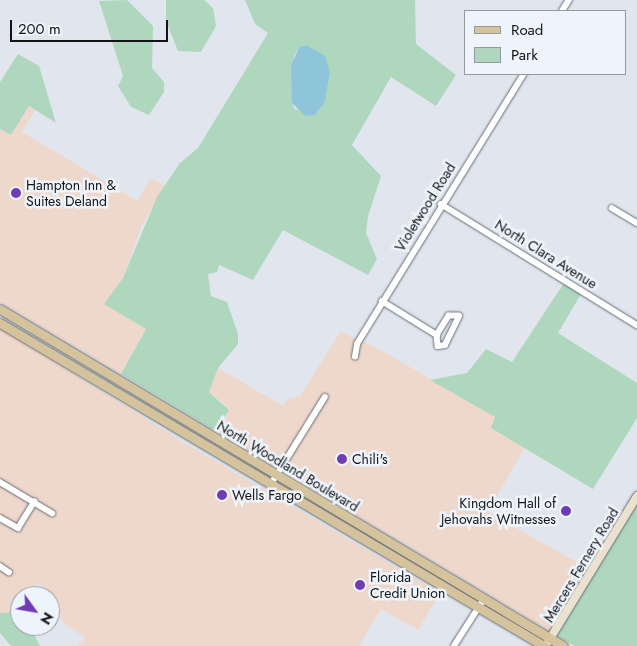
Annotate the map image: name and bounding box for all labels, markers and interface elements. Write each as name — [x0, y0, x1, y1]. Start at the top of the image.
scale bar — [12, 10, 170, 42]
legend — [464, 10, 627, 75]
text: 200 m — [18, 18, 61, 40]
text: Road — [511, 19, 543, 41]
text: Park — [511, 44, 538, 66]
street label: Violetwood Road — [391, 160, 459, 254]
place label: Hampton Inn & Suites Deland — [26, 177, 116, 210]
marker: Hampton Inn & Suites Deland — [10, 187, 22, 199]
street label: North Clara Avenue — [492, 216, 600, 292]
street label: North Woodland Boulevard — [214, 417, 362, 515]
place label: Chili's — [352, 451, 388, 467]
marker: Chili's — [336, 453, 348, 465]
place label: Wells Fargo — [232, 487, 302, 503]
marker: Wells Fargo — [216, 489, 228, 501]
place label: Kingdom Hall of Jehovahs Witnesses — [441, 495, 556, 528]
street label: Mercers Fernery Road — [540, 505, 622, 625]
marker: Kingdom Hall of Jehovahs Witnesses — [560, 505, 572, 517]
place label: Florida Credit Union — [370, 569, 445, 602]
marker: Florida Credit Union — [354, 579, 366, 591]
north arrow — [10, 586, 60, 636]
text: N — [35, 608, 58, 628]

